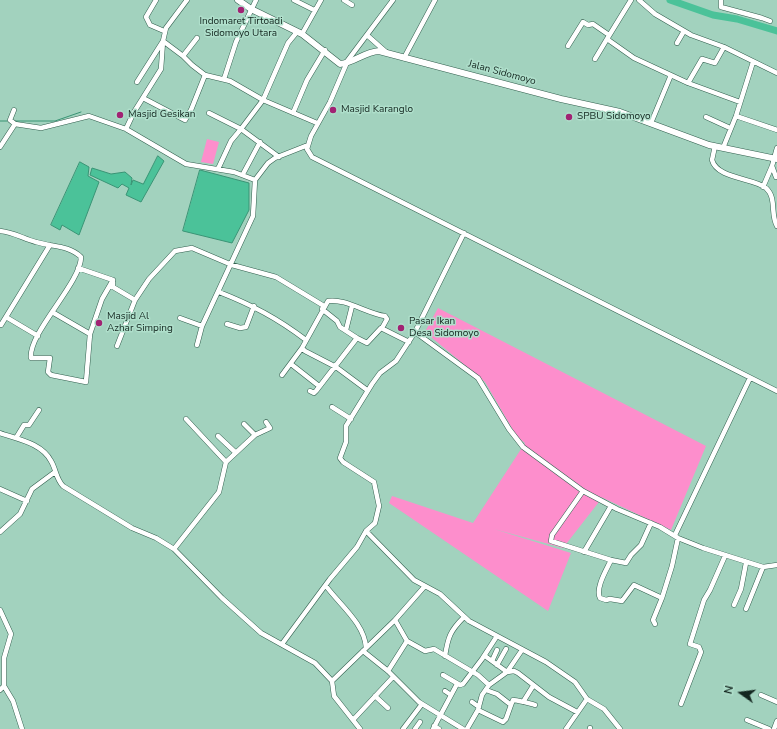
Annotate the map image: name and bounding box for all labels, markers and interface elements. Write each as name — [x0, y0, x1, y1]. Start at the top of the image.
marker: Indomaret Tirtoadi Sidomoyo Utara — [236, 5, 246, 15]
place label: Indomaret Tirtoadi Sidomoyo Utara — [199, 16, 283, 40]
street label: Jalan Sidomoyo — [467, 58, 537, 88]
place label: Masjid Karanglo — [341, 104, 413, 116]
marker: Masjid Karanglo — [328, 105, 338, 115]
place label: Masjid Gesikan — [128, 109, 195, 121]
marker: Masjid Gesikan — [115, 110, 125, 120]
place label: SPBU Sidomoyo — [577, 111, 651, 123]
marker: SPBU Sidomoyo — [564, 112, 574, 122]
place label: Masjid Al Azhar Simping — [107, 311, 173, 334]
place label: Pasar Ikan Desa Sidomoyo — [409, 316, 479, 340]
marker: Masjid Al Azhar Simping — [94, 318, 104, 328]
marker: Pasar Ikan Desa Sidomoyo — [396, 323, 406, 333]
north arrow — [721, 673, 761, 713]
text: N — [721, 684, 737, 696]

